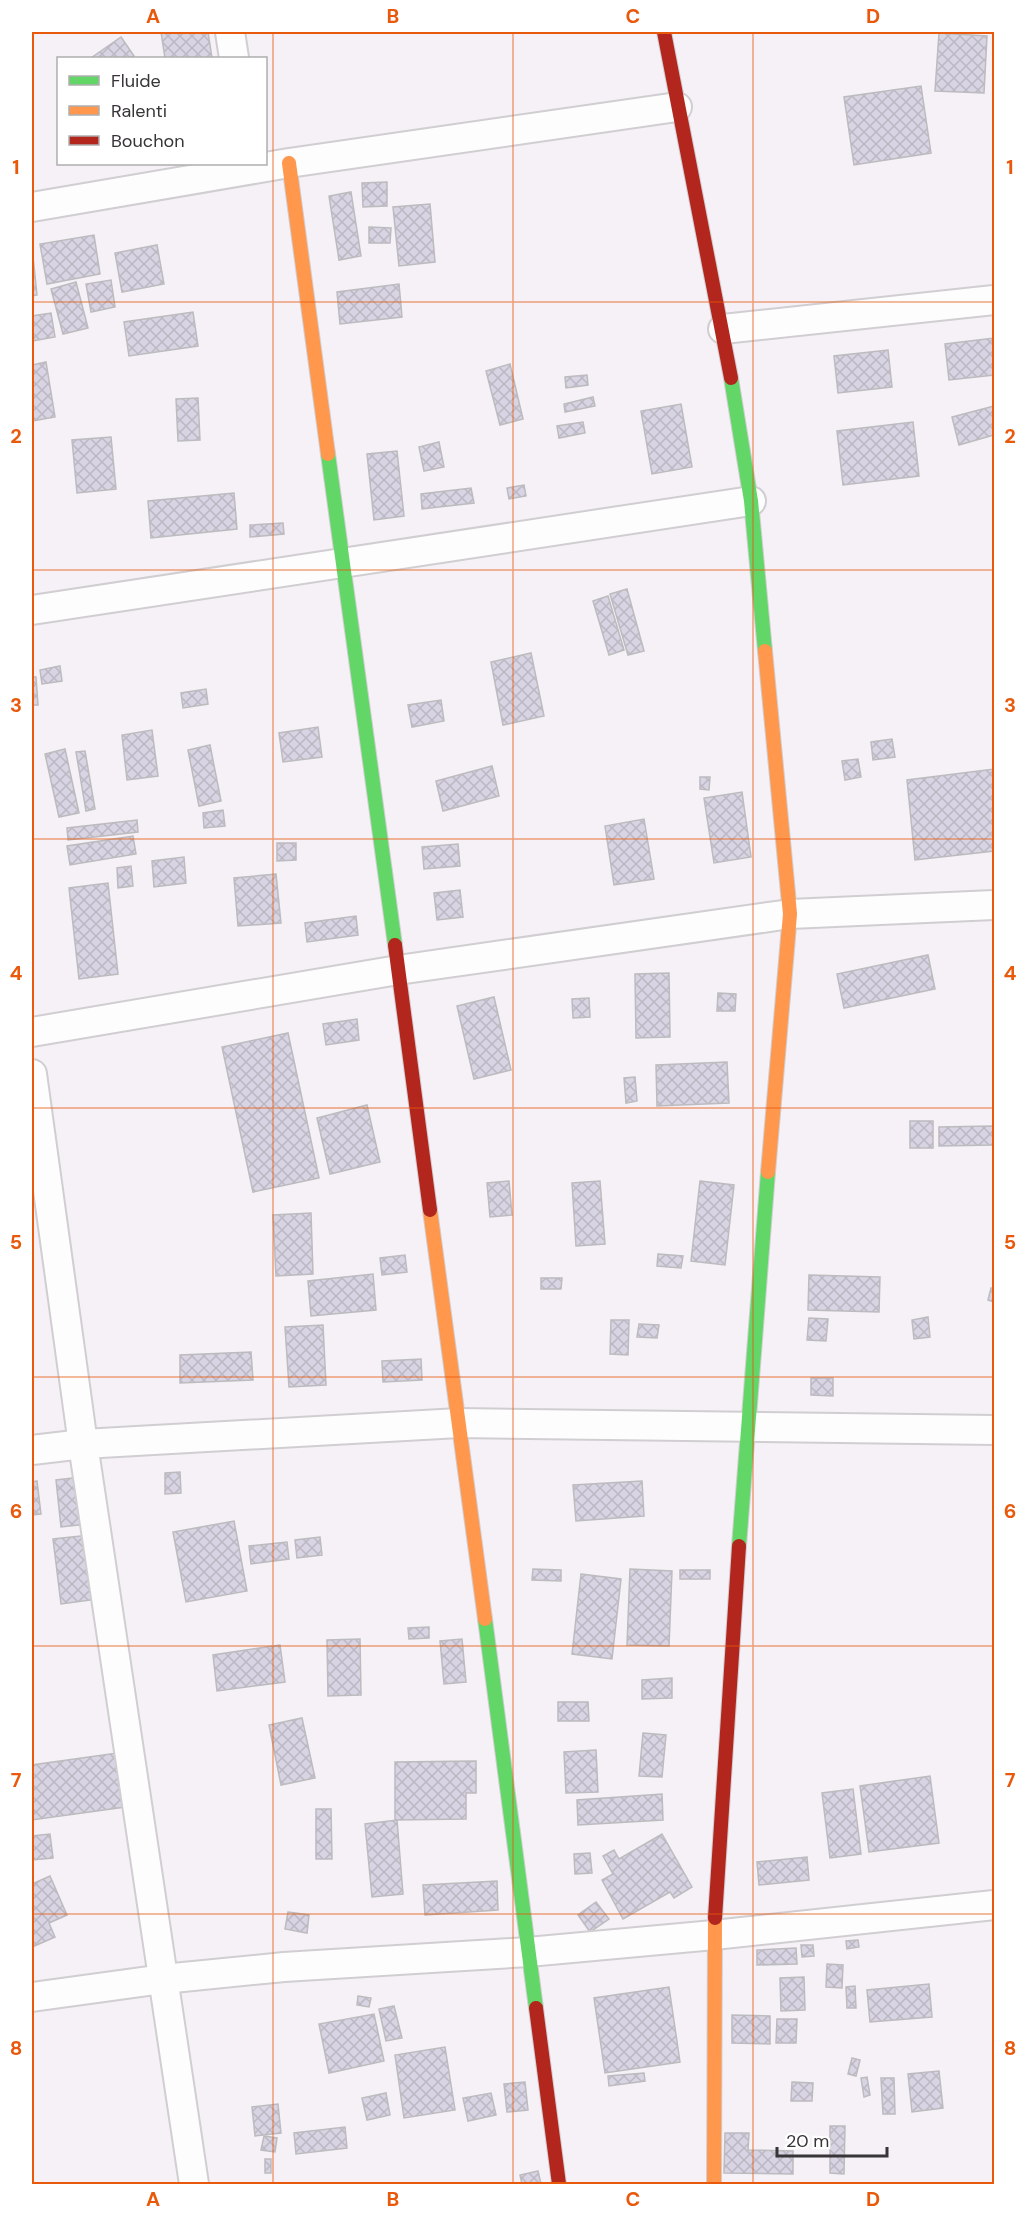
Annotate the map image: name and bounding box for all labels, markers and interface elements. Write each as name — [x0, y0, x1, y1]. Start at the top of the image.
text: A — [146, 3, 160, 29]
text: B — [387, 3, 399, 29]
text: C — [626, 3, 640, 29]
text: D — [866, 3, 880, 29]
legend — [57, 57, 267, 165]
text: Fluide — [111, 69, 161, 93]
text: Ralenti — [111, 99, 167, 123]
text: Bouchon — [111, 129, 185, 153]
text: 1 — [12, 154, 20, 180]
text: 1 — [1006, 154, 1014, 180]
text: 2 — [10, 423, 22, 449]
text: 2 — [1004, 423, 1016, 449]
text: 3 — [10, 692, 22, 718]
text: 3 — [1004, 692, 1016, 718]
text: 4 — [10, 960, 23, 986]
text: 4 — [1004, 960, 1017, 986]
text: 5 — [10, 1229, 22, 1255]
text: 5 — [1004, 1229, 1016, 1255]
text: 6 — [10, 1498, 22, 1524]
text: 6 — [1004, 1498, 1016, 1524]
text: 7 — [11, 1767, 22, 1793]
text: 7 — [1005, 1767, 1016, 1793]
text: 8 — [10, 2035, 22, 2061]
text: 8 — [1004, 2035, 1016, 2061]
scale bar — [777, 2120, 886, 2158]
text: 20 m — [786, 2129, 829, 2153]
text: A — [146, 2186, 160, 2212]
text: B — [387, 2186, 399, 2212]
text: C — [626, 2186, 640, 2212]
text: D — [866, 2186, 880, 2212]

